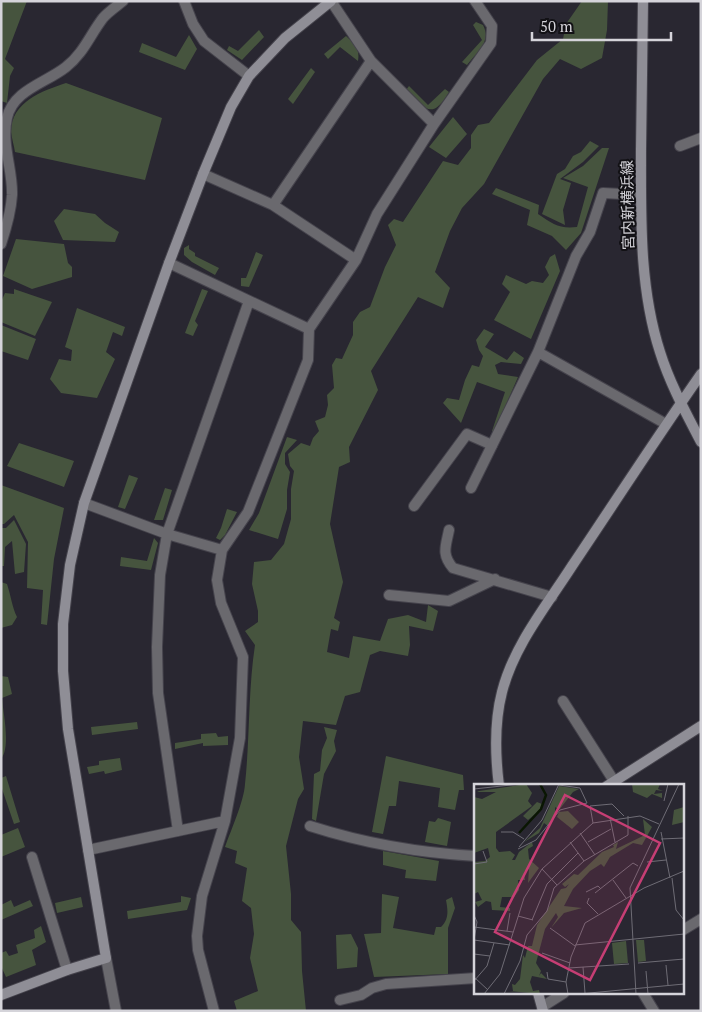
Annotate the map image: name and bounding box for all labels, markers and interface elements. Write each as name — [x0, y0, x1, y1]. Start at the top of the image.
scale bar — [532, 10, 671, 42]
text: 50 m — [540, 16, 573, 36]
street label: 宮内新横浜線 — [616, 160, 638, 250]
inset map — [474, 784, 684, 994]

